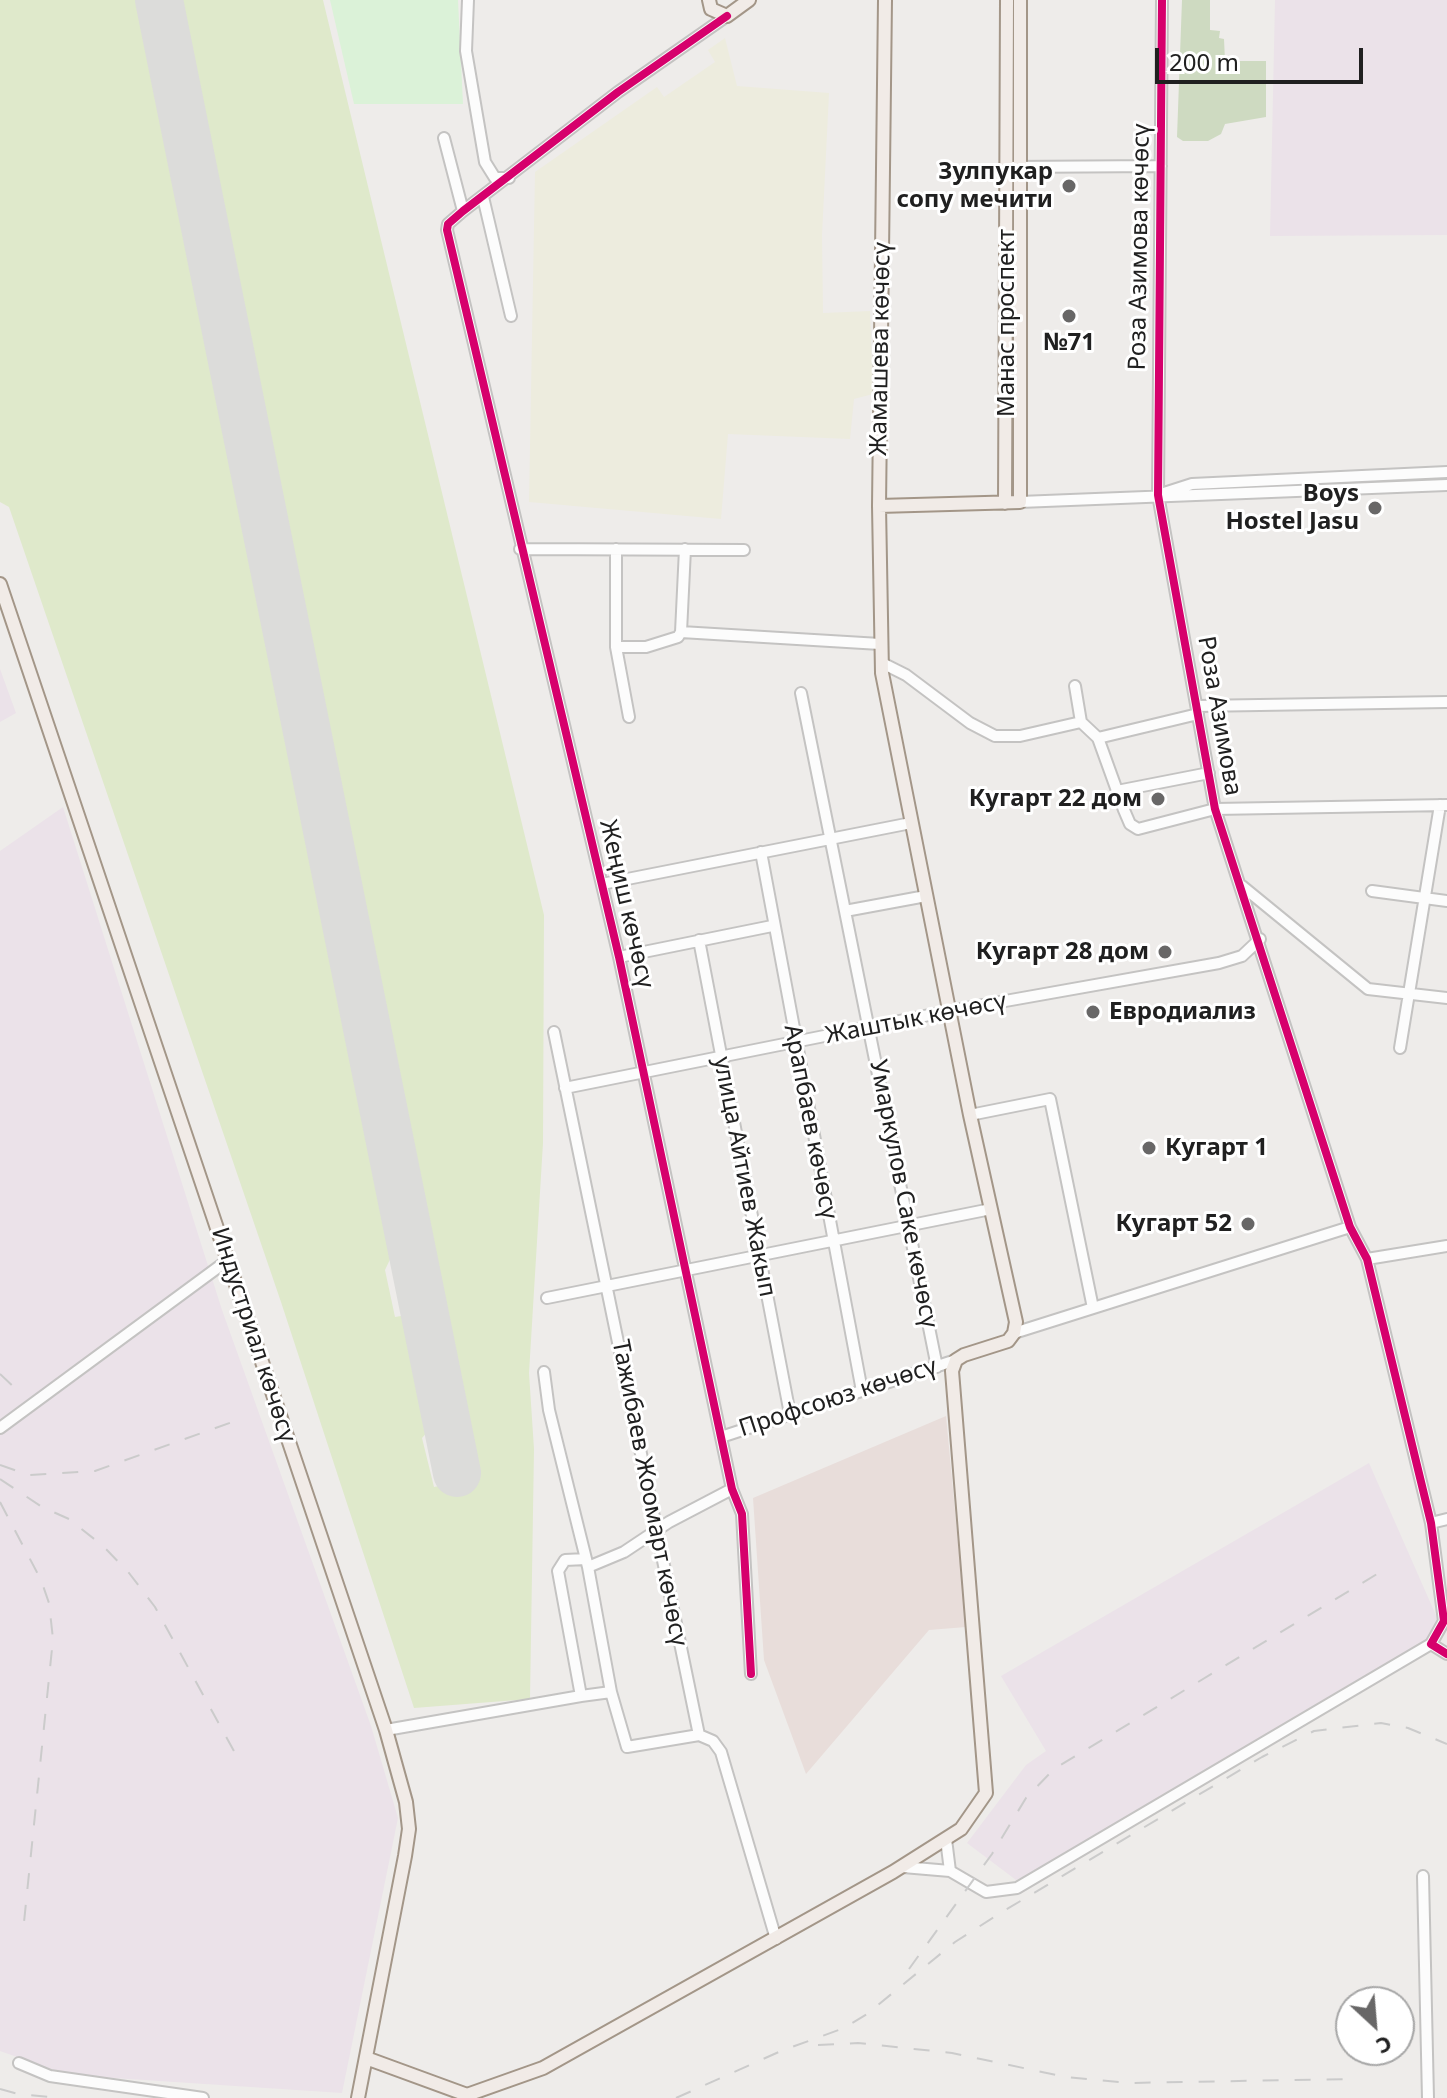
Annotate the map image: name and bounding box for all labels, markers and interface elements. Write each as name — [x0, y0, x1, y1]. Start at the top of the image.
scale bar — [1159, 32, 1367, 82]
text: 200 m — [1169, 45, 1239, 78]
street label: Роза Азимова көчөсү — [1123, 123, 1157, 371]
place label: Зулпукар сопу мечити — [897, 158, 1053, 214]
marker: Зулпукар сопу мечити — [1060, 177, 1078, 195]
street label: Манас проспект — [993, 229, 1021, 417]
street label: Жамашева көчөсү — [865, 242, 897, 456]
marker: №71 — [1060, 307, 1078, 325]
place label: №71 — [1043, 329, 1095, 357]
place label: Boys Hostel Jasu — [1225, 480, 1359, 536]
marker: Boys Hostel Jasu — [1366, 499, 1384, 517]
street label: Роза Азимова — [1191, 634, 1247, 798]
place label: Кугарт 22 дом — [969, 785, 1142, 813]
marker: Кугарт 22 дом — [1149, 790, 1167, 808]
street label: Жеңиш көчөсү — [593, 817, 659, 991]
place label: Кугарт 28 дом — [976, 938, 1149, 966]
marker: Кугарт 28 дом — [1156, 943, 1174, 961]
street label: Жаштык көчөсү — [823, 987, 1009, 1051]
place label: Евродиализ — [1109, 998, 1256, 1026]
marker: Евродиализ — [1084, 1003, 1102, 1021]
street label: Арапбаев көчөсү — [777, 1022, 843, 1222]
street label: улица Айтиев Жакып — [707, 1055, 781, 1299]
street label: Умаркулов Саке көчөсү — [863, 1058, 943, 1330]
place label: Кугарт 1 — [1165, 1134, 1268, 1162]
marker: Кугарт 1 — [1140, 1139, 1158, 1157]
place label: Кугарт 52 — [1115, 1210, 1232, 1238]
marker: Кугарт 52 — [1239, 1215, 1257, 1233]
street label: Индустриал көчөсү — [205, 1224, 301, 1446]
street label: Тажибаев Жоомарт көчөсү — [605, 1337, 693, 1649]
street label: Профсоюз көчөсү — [735, 1352, 941, 1444]
north arrow — [1335, 1986, 1415, 2066]
text: С — [1372, 2029, 1398, 2062]

